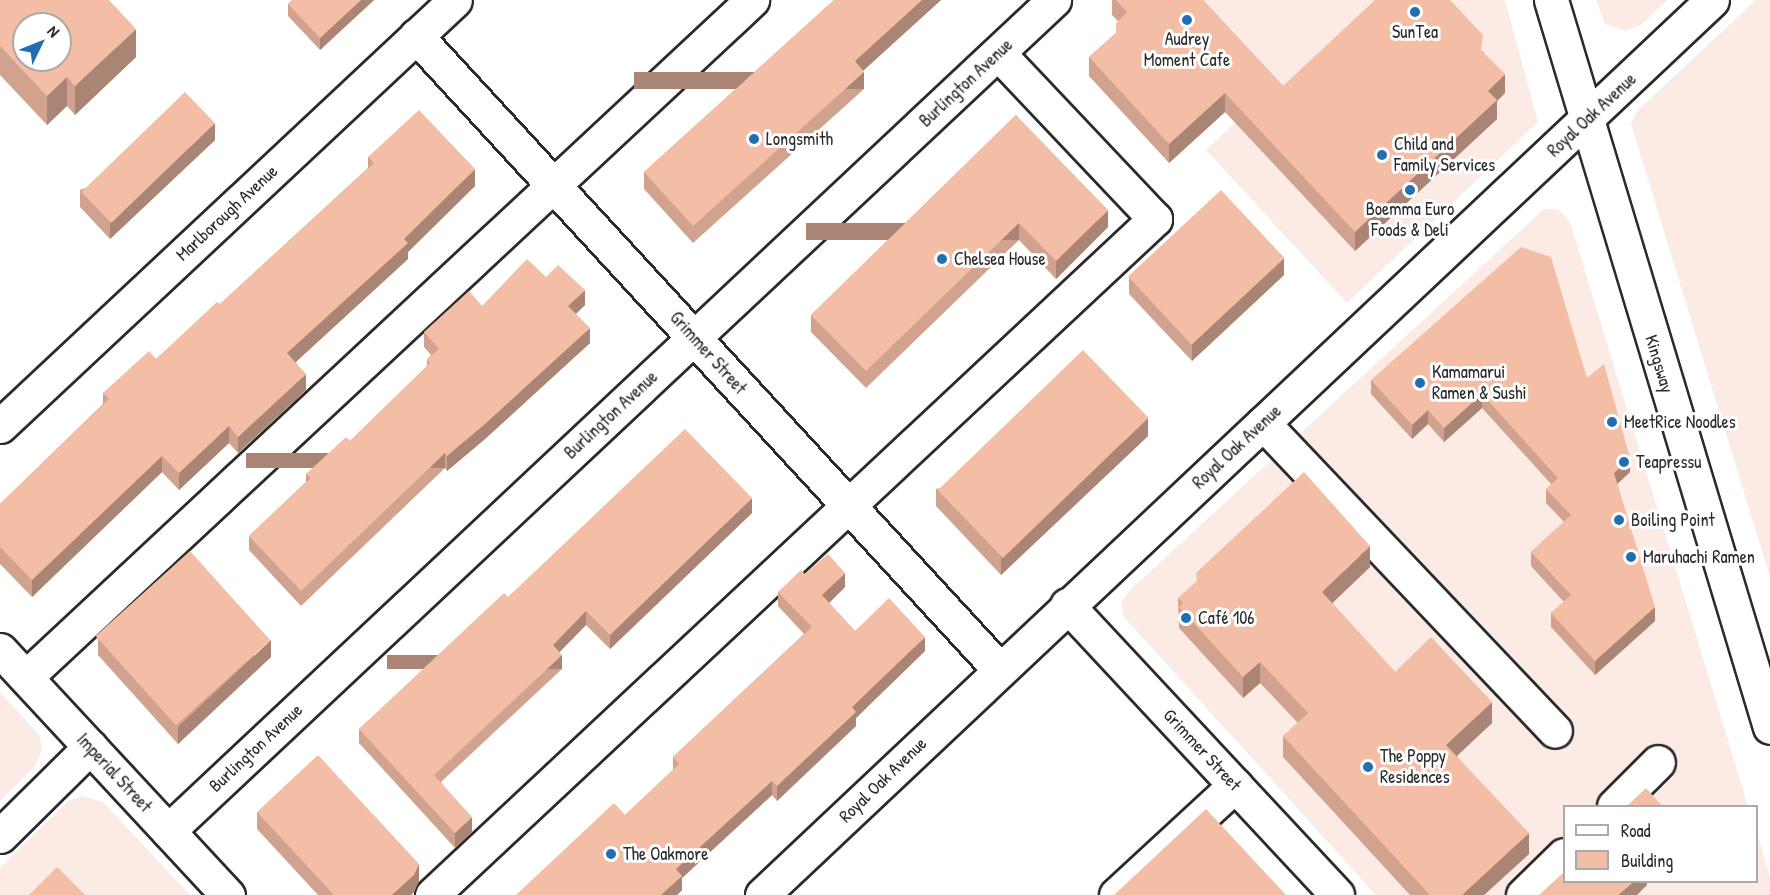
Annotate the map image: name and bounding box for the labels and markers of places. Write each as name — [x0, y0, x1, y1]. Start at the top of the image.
marker: SunTea — [1408, 5, 1422, 19]
marker: Audrey Moment Cafe — [1180, 13, 1194, 27]
place label: SunTea — [1392, 21, 1438, 43]
place label: Audrey Moment Cafe — [1144, 29, 1230, 72]
place label: Longsmith — [766, 128, 833, 150]
marker: Longsmith — [747, 132, 761, 146]
place label: Child and Family Services — [1394, 134, 1495, 176]
marker: Child and Family Services — [1375, 148, 1389, 162]
marker: Boemma Euro Foods & Deli — [1403, 183, 1417, 197]
place label: Boemma Euro Foods & Deli — [1366, 199, 1454, 242]
place label: Chelsea House — [954, 248, 1046, 270]
marker: Chelsea House — [935, 252, 949, 266]
place label: Kamamarui Ramen & Sushi — [1432, 362, 1527, 404]
marker: Kamamarui Ramen & Sushi — [1413, 376, 1427, 390]
place label: MeetRice Noodles — [1624, 411, 1736, 433]
marker: MeetRice Noodles — [1605, 415, 1619, 429]
place label: Teapressu — [1636, 451, 1702, 473]
marker: Teapressu — [1617, 455, 1631, 469]
place label: Boiling Point — [1631, 509, 1715, 531]
marker: Boiling Point — [1612, 513, 1626, 527]
place label: Maruhachi Ramen — [1643, 546, 1755, 568]
marker: Maruhachi Ramen — [1624, 550, 1638, 564]
place label: Café 106 — [1198, 607, 1254, 629]
marker: Café 106 — [1179, 611, 1193, 625]
place label: The Poppy Residences — [1380, 746, 1450, 789]
marker: The Poppy Residences — [1361, 760, 1375, 774]
place label: The Oakmore — [623, 843, 708, 865]
marker: The Oakmore — [604, 847, 618, 861]

